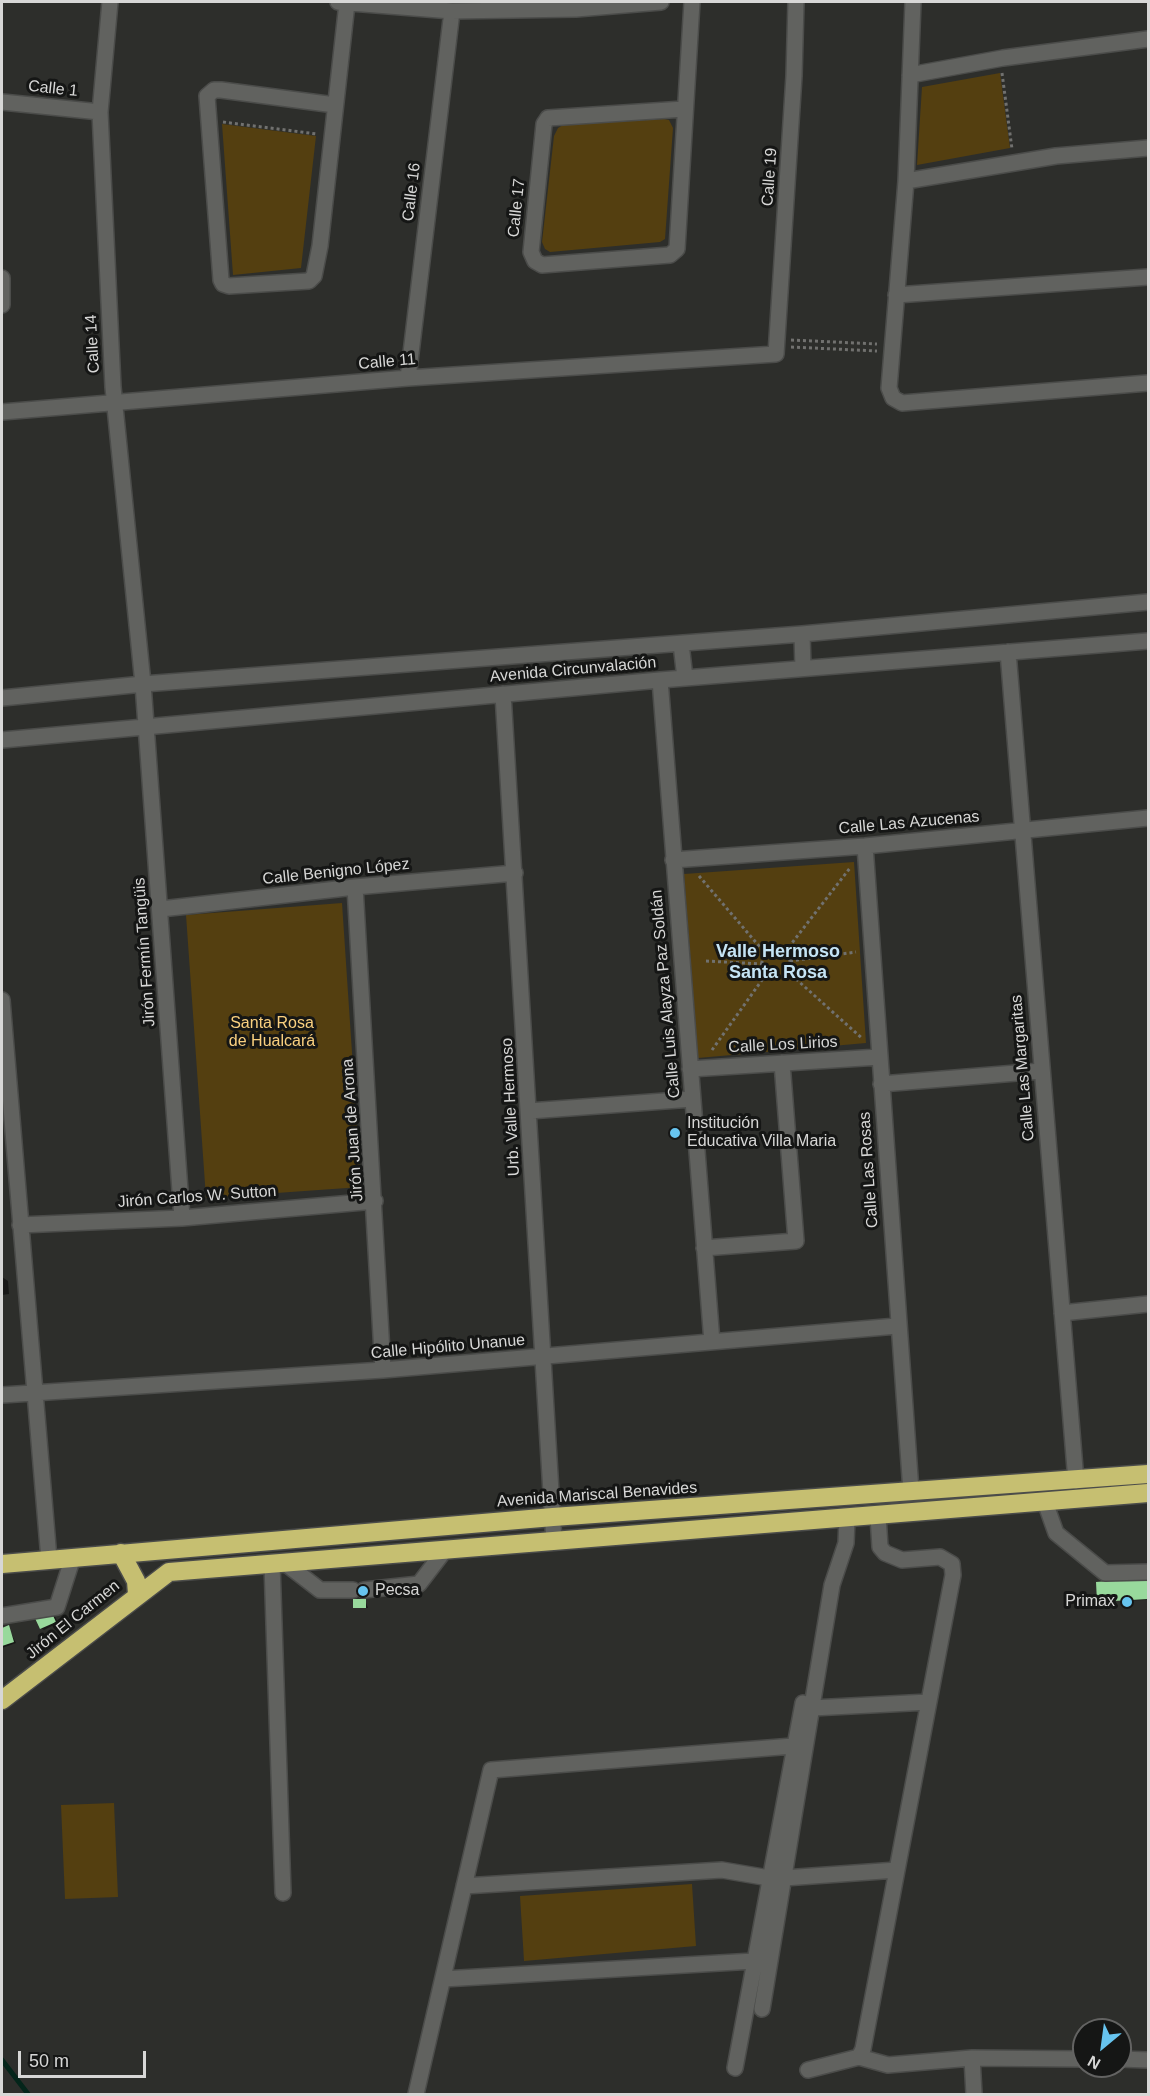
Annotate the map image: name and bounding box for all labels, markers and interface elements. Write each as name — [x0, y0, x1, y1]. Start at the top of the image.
street label: Calle 1 — [27, 77, 79, 101]
street label: Calle 19 — [758, 147, 782, 207]
street label: Calle 16 — [399, 162, 425, 222]
street label: Calle 17 — [504, 178, 530, 238]
street label: Calle 14 — [82, 314, 104, 374]
street label: Calle 11 — [358, 350, 416, 374]
street label: Avenida Circunvalación — [489, 653, 657, 687]
street label: Calle Las Azucenas — [838, 807, 980, 839]
street label: Calle Benigno López — [262, 855, 410, 889]
street label: Jirón Fermín Tangüis — [130, 877, 160, 1027]
street label: Calle Luis Alayza Paz Soldán — [647, 889, 685, 1099]
district label: Valle Hermoso Santa Rosa — [716, 941, 840, 984]
street label: Calle Las Margaritas — [1007, 994, 1039, 1142]
park label: Santa Rosa de Hualcará — [229, 1014, 315, 1052]
street label: Calle Los Lirios — [728, 1033, 838, 1057]
street label: Urb. Valle Hermoso — [498, 1037, 524, 1177]
street label: Jirón Juan de Arona — [338, 1058, 368, 1202]
street label: Calle Las Rosas — [855, 1111, 883, 1229]
place label: Institución Educativa Villa Maria — [687, 1114, 836, 1152]
marker: Institución Educativa Villa Maria — [668, 1126, 682, 1140]
street label: Jirón Carlos W. Sutton — [117, 1182, 277, 1212]
street label: Calle Hipólito Unanue — [370, 1331, 526, 1363]
street label: Avenida Mariscal Benavides — [496, 1478, 698, 1512]
street label: Jirón El Carmen — [22, 1576, 124, 1664]
place label: Pecsa — [375, 1581, 419, 1601]
marker: Pecsa — [356, 1584, 370, 1598]
place label: Primax — [1065, 1592, 1115, 1612]
marker: Primax — [1120, 1595, 1134, 1609]
north arrow — [1072, 2018, 1132, 2078]
scale bar — [21, 2039, 148, 2077]
text: 50 m — [29, 2051, 69, 2071]
text: N — [1085, 2052, 1103, 2073]

